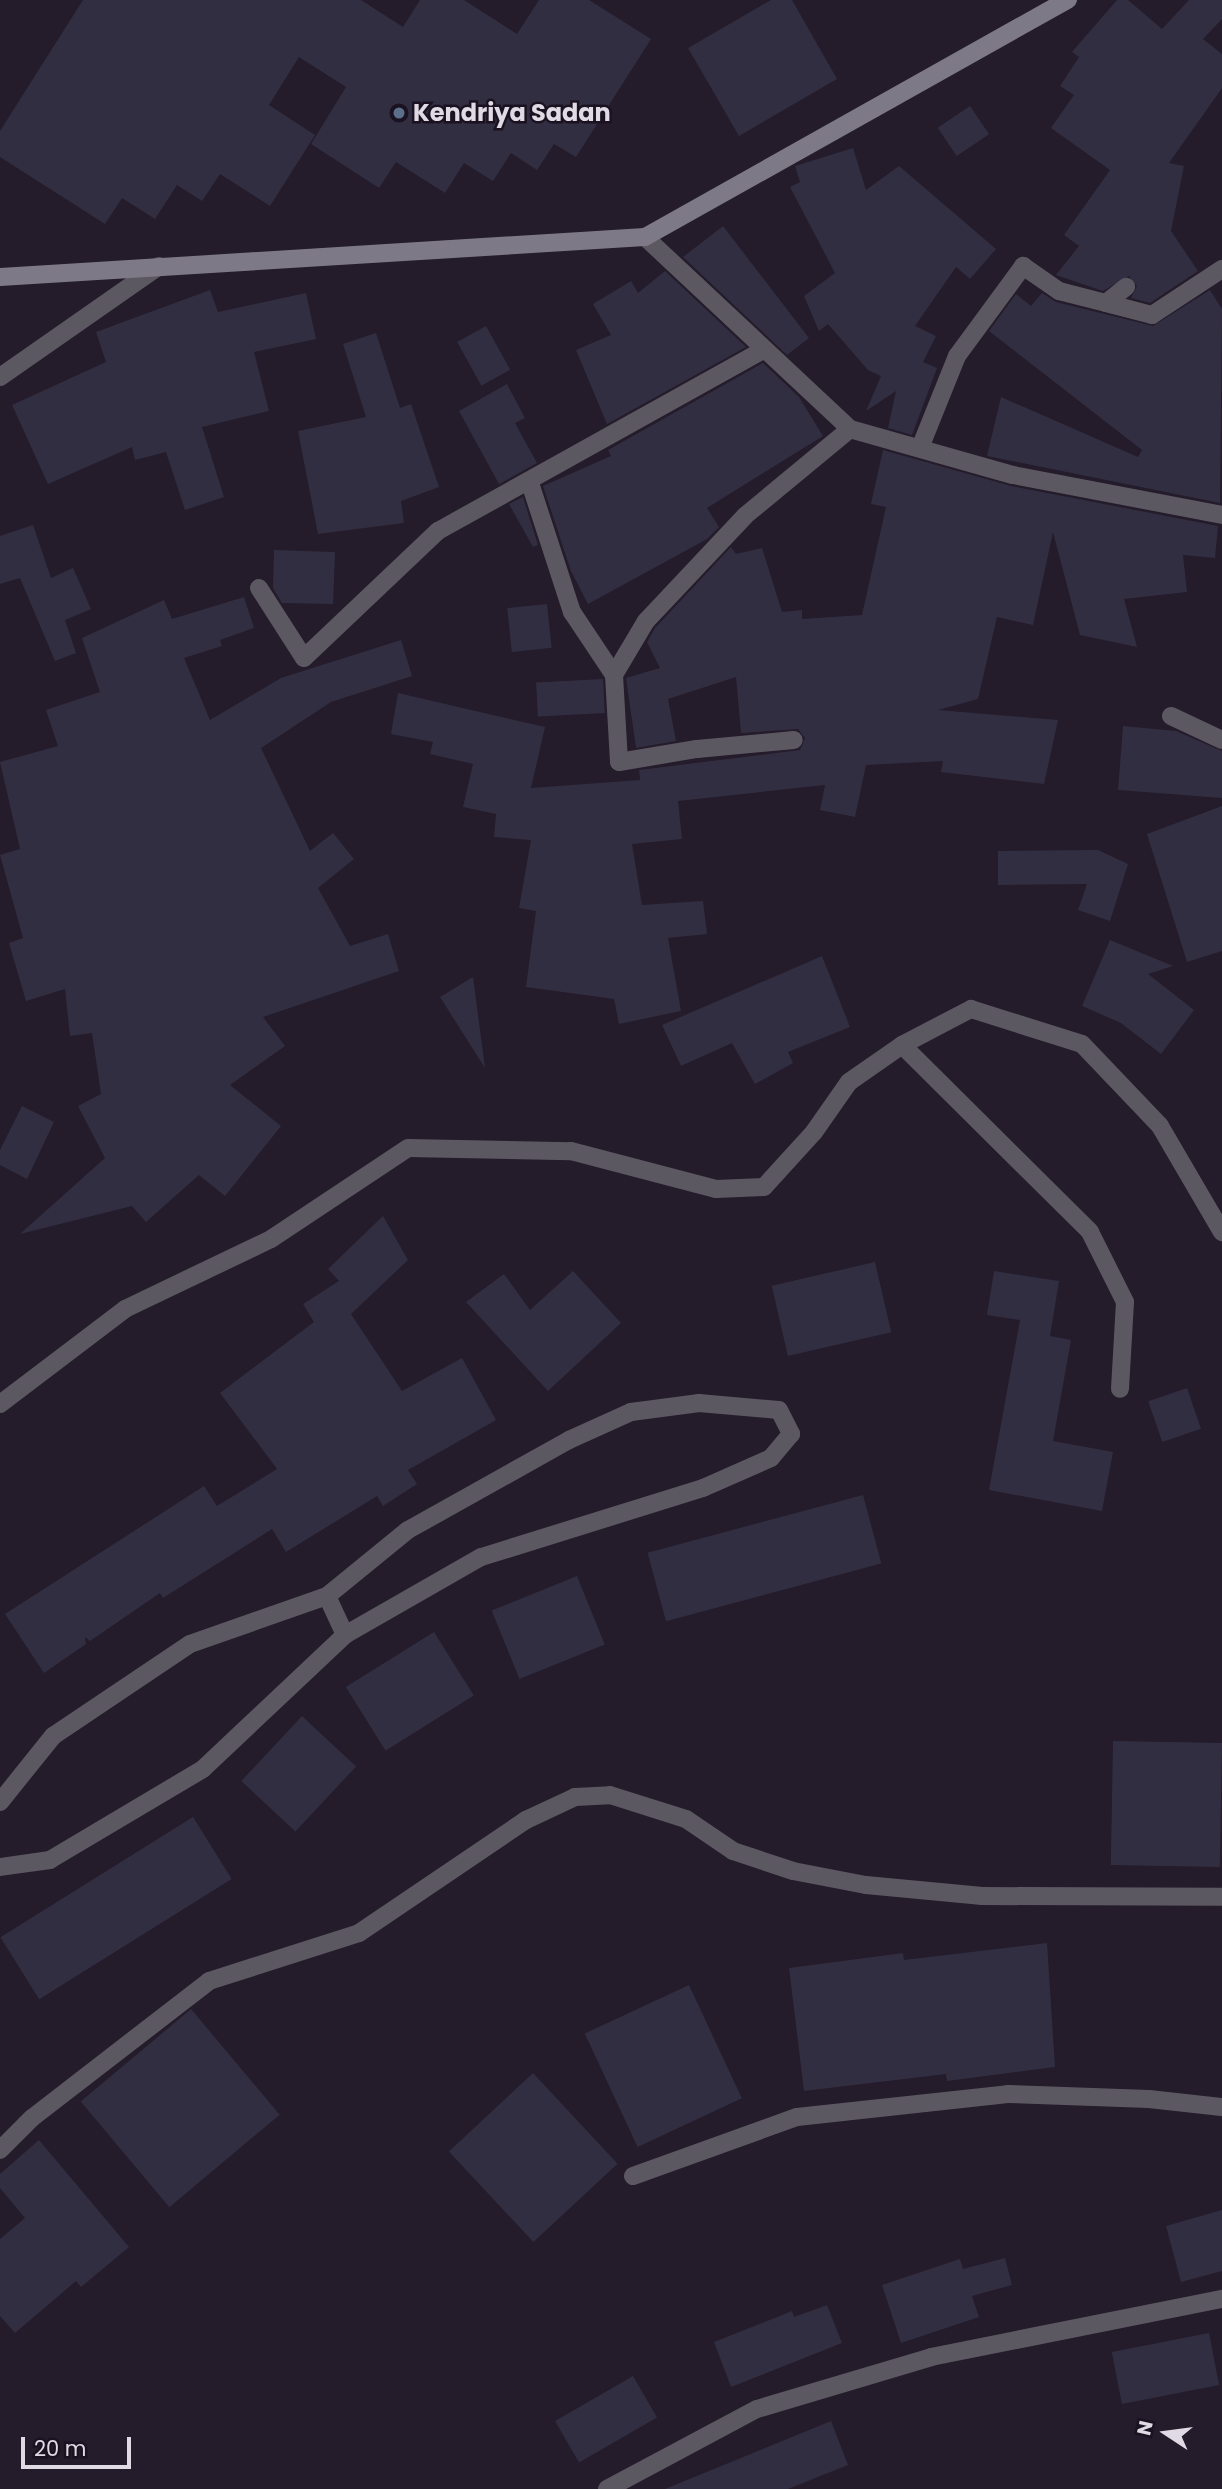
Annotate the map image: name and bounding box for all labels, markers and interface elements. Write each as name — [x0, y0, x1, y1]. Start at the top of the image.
place label: Kendriya Sadan — [413, 99, 611, 127]
marker: Kendriya Sadan — [391, 105, 407, 121]
north arrow — [1131, 2398, 1201, 2468]
text: N — [1130, 2418, 1160, 2438]
scale bar — [24, 2422, 135, 2466]
text: 20 m — [34, 2434, 87, 2463]

